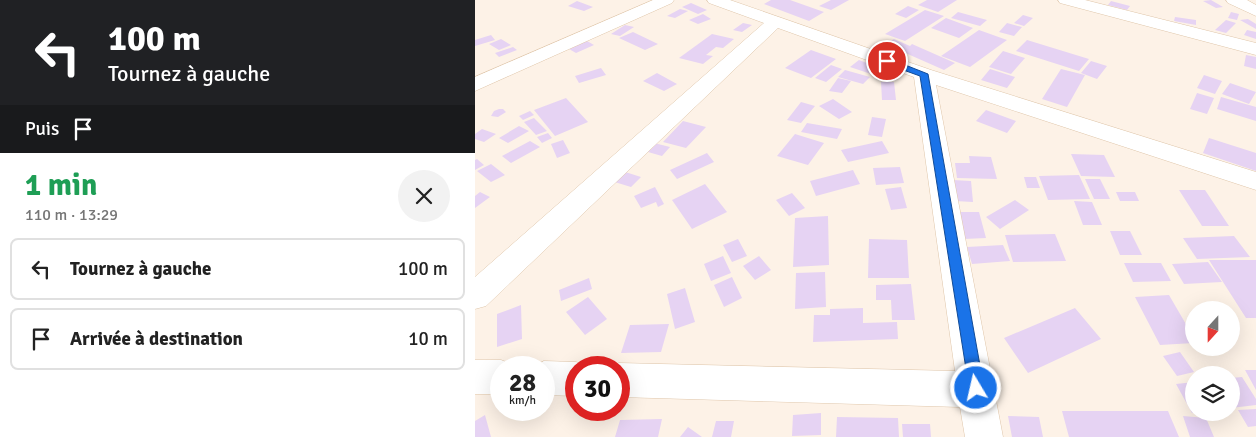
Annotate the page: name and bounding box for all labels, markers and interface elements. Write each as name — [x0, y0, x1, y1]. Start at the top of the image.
text: 100 m — [108, 17, 201, 60]
icon: left — [25, 20, 90, 85]
pin — [866, 40, 908, 82]
icon: arrive — [873, 47, 901, 75]
text: Tournez à gauche — [108, 60, 270, 87]
icon: arrive — [69, 115, 97, 143]
text: Puis — [25, 117, 59, 141]
text: 1 min — [25, 167, 97, 204]
button: close — [398, 170, 450, 222]
text: 110 m · 13:29 — [25, 205, 118, 225]
icon: left — [27, 255, 55, 283]
text: Tournez à gauche — [70, 257, 211, 281]
text: 100 m — [398, 257, 448, 281]
north arrow — [1185, 301, 1240, 356]
map controls — [1185, 301, 1240, 421]
icon: arrive — [27, 325, 55, 353]
text: Arrivée à destination — [70, 327, 243, 351]
text: 10 m — [408, 327, 448, 351]
speed limit sign: 30 — [565, 356, 630, 421]
position arrow — [949, 361, 1001, 413]
button: layers — [1185, 366, 1240, 421]
text: 28 — [509, 367, 536, 398]
text: km/h — [509, 393, 536, 408]

